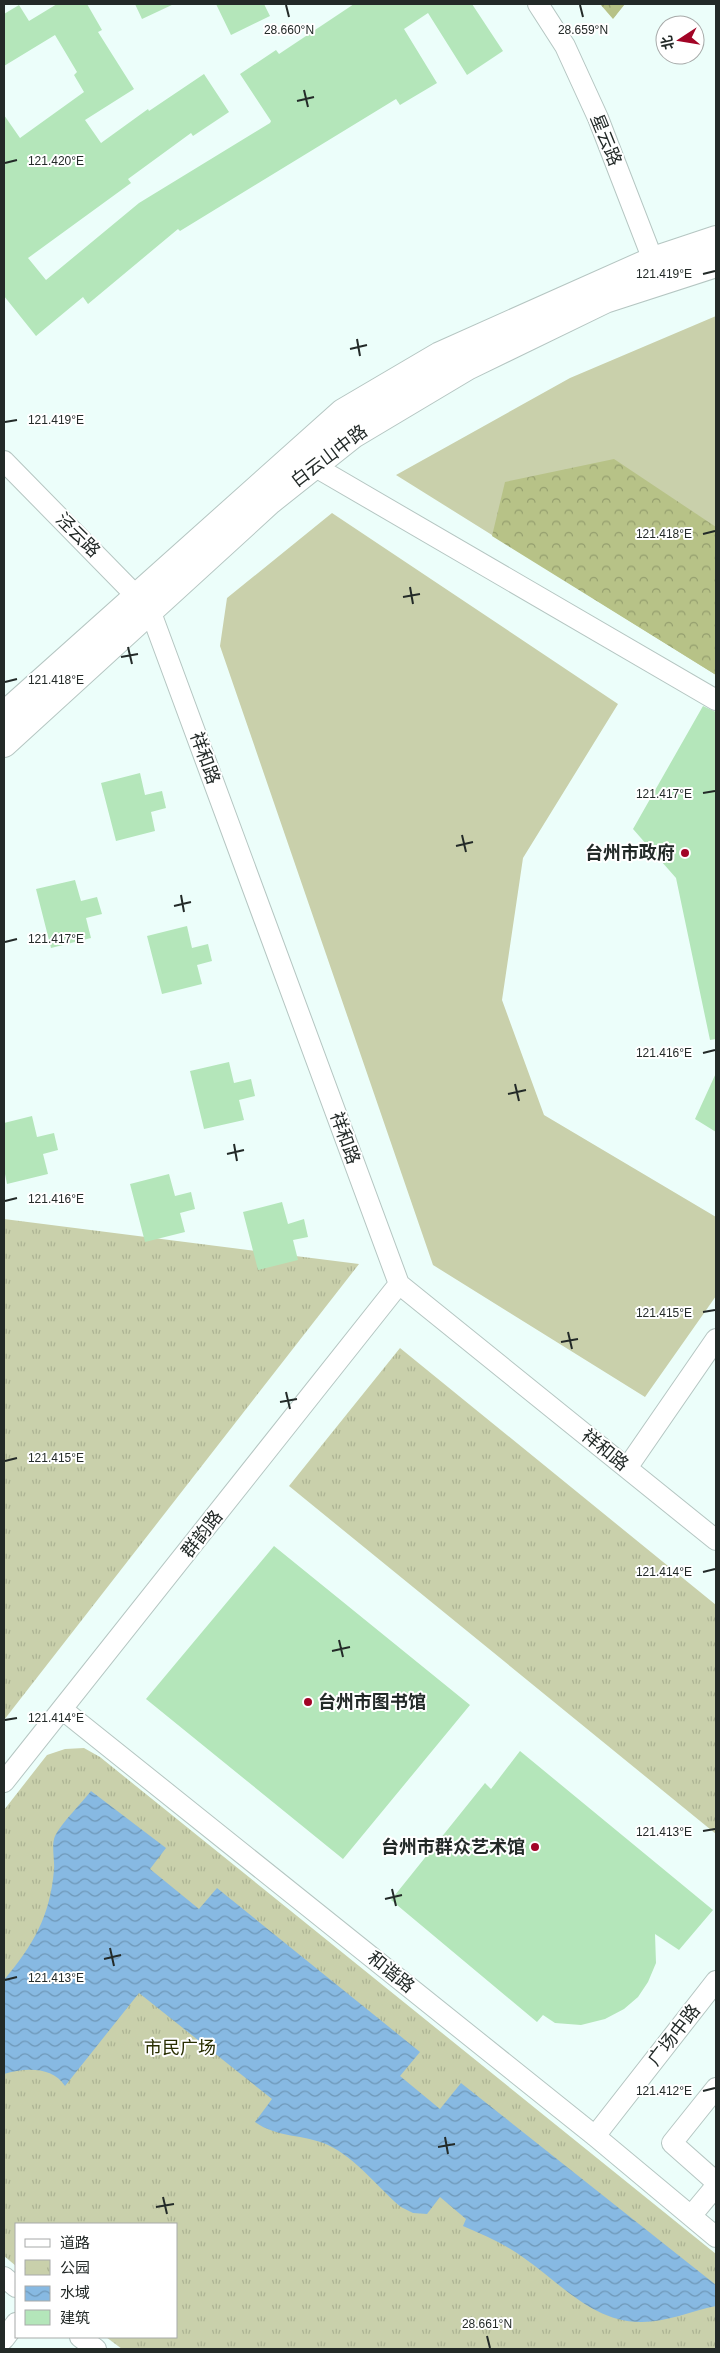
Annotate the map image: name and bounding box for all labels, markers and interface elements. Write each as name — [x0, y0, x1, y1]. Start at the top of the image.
north arrow — [655, 15, 705, 65]
text: 28.660°N — [264, 23, 314, 37]
text: 28.659°N — [558, 23, 608, 37]
text: 北 — [658, 34, 677, 51]
street label: 星云路 — [587, 111, 625, 169]
text: 121.420°E — [28, 154, 84, 168]
text: 121.419°E — [636, 267, 692, 281]
text: 121.419°E — [28, 413, 84, 427]
street label: 白云山中路 — [287, 421, 371, 491]
street label: 泾云路 — [52, 509, 104, 561]
text: 121.418°E — [636, 527, 692, 541]
text: 121.418°E — [28, 673, 84, 687]
street label: 祥和路 — [186, 729, 224, 787]
text: 121.417°E — [636, 787, 692, 801]
place label: 台州市政府 — [585, 842, 675, 863]
marker: 台州市政府 — [679, 847, 691, 859]
text: 121.417°E — [28, 932, 84, 946]
text: 121.416°E — [636, 1046, 692, 1060]
street label: 祥和路 — [326, 1109, 364, 1167]
text: 121.416°E — [28, 1192, 84, 1206]
text: 121.415°E — [636, 1306, 692, 1320]
street label: 祥和路 — [578, 1425, 632, 1475]
text: 121.415°E — [28, 1451, 84, 1465]
street label: 群韵路 — [177, 1507, 227, 1561]
text: 121.414°E — [636, 1565, 692, 1579]
place label: 台州市图书馆 — [318, 1692, 426, 1712]
marker: 台州市图书馆 — [302, 1696, 314, 1708]
text: 121.414°E — [28, 1711, 84, 1725]
text: 121.413°E — [636, 1825, 692, 1839]
place label: 台州市群众艺术馆 — [381, 1837, 525, 1857]
marker: 台州市群众艺术馆 — [529, 1841, 541, 1853]
street label: 和谐路 — [364, 1947, 418, 1997]
text: 121.413°E — [28, 1971, 84, 1985]
street label: 广场中路 — [644, 2000, 704, 2070]
park label: 市民广场 — [144, 2038, 216, 2058]
text: 121.412°E — [636, 2084, 692, 2098]
legend — [15, 2223, 178, 2338]
text: 道路 — [60, 2234, 90, 2251]
text: 公园 — [60, 2259, 90, 2276]
text: 水域 — [60, 2284, 90, 2301]
text: 建筑 — [60, 2309, 90, 2326]
text: 28.661°N — [462, 2317, 512, 2331]

